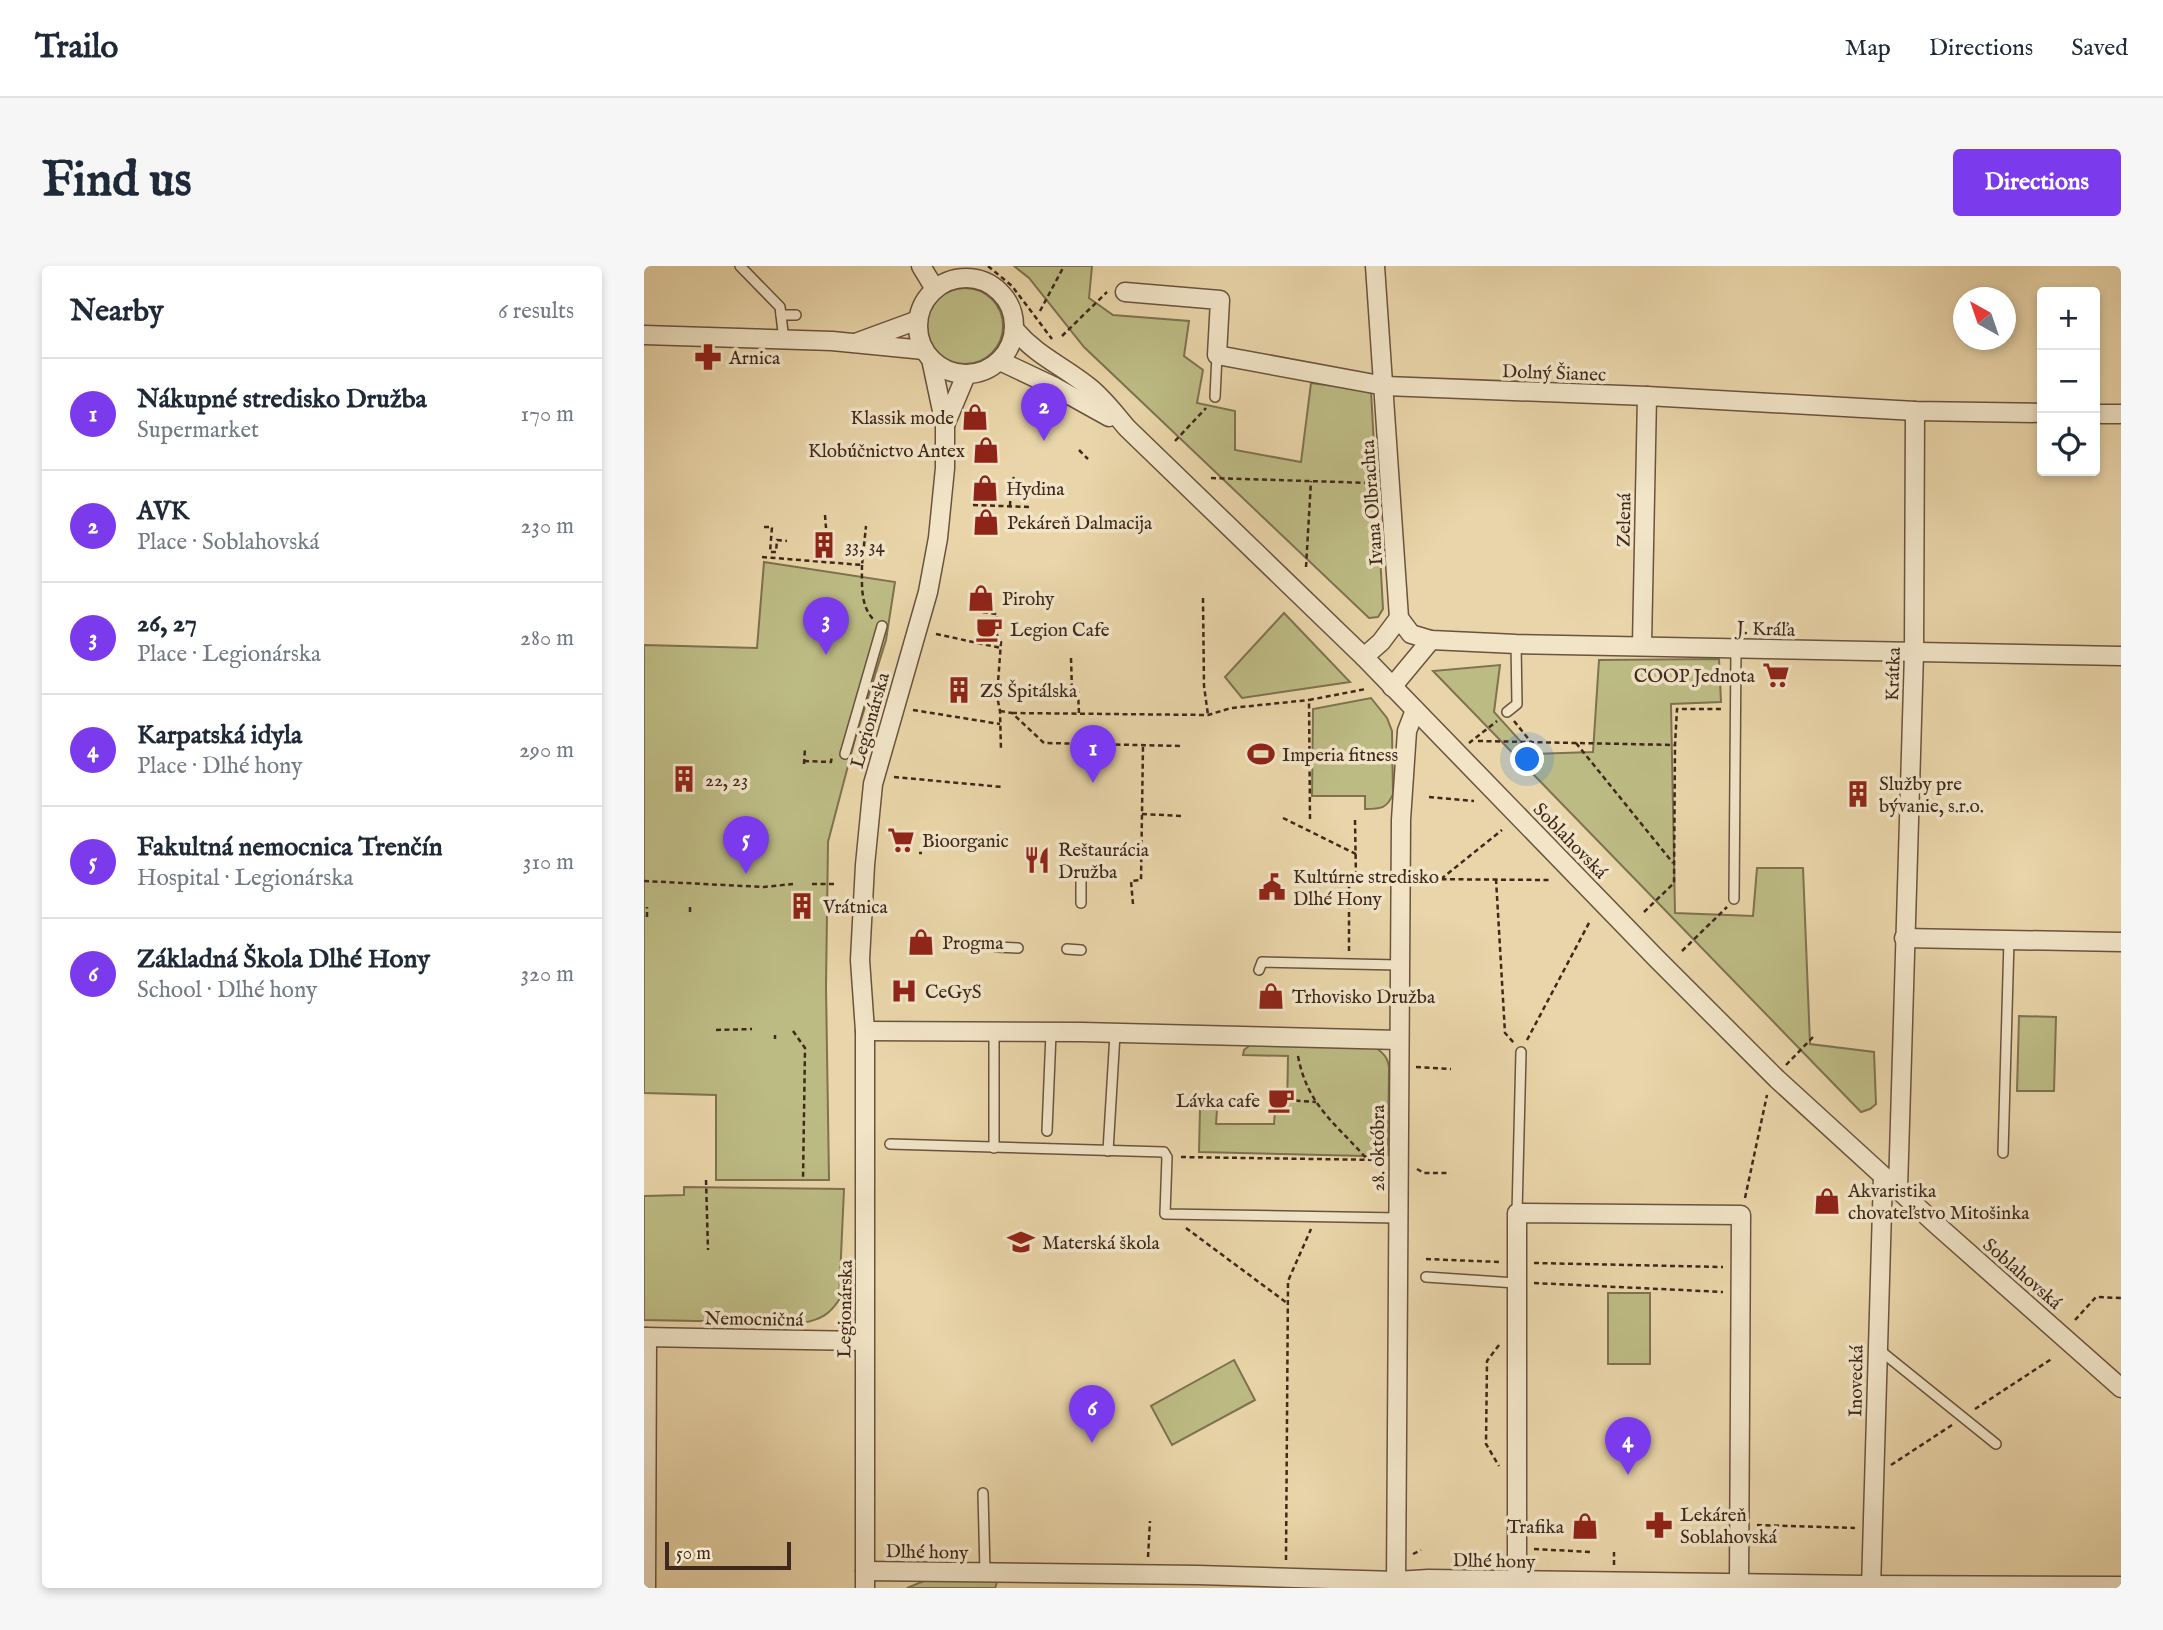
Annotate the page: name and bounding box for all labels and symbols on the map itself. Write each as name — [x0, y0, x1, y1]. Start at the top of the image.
north arrow — [1953, 287, 2016, 350]
pharmacy icon: Arnica — [693, 342, 723, 372]
place label: Arnica — [728, 347, 781, 371]
street label: Dolný Šianec — [1501, 359, 1606, 388]
pin: 2 — [1021, 383, 1067, 441]
shop icon: Klassik mode — [960, 402, 990, 432]
place label: Klassik mode — [850, 407, 954, 431]
shop icon: Klobúčnictvo Antex — [971, 435, 1001, 465]
street label: Ivana Olbrachta — [1357, 438, 1389, 567]
place label: Klobúčnictvo Antex — [808, 440, 965, 464]
shop icon: Hydina — [970, 473, 1000, 503]
place label: Hydina — [1006, 478, 1065, 502]
street label: Zelená — [1613, 492, 1637, 547]
shop icon: Pekáreň Dalmacija — [971, 507, 1001, 537]
place label: Pekáreň Dalmacija — [1007, 512, 1153, 536]
building icon: 33, 34 — [809, 530, 839, 560]
place label: 33, 34 — [845, 535, 885, 559]
shop icon: Pirohy — [966, 583, 996, 613]
place label: Pirohy — [1002, 588, 1055, 612]
pin: 3 — [803, 597, 849, 655]
cafe icon: Legion Cafe — [974, 614, 1004, 644]
street label: J. Kráľa — [1734, 617, 1796, 643]
place label: Legion Cafe — [1010, 619, 1110, 643]
street label: Krátka — [1881, 646, 1907, 701]
supermarket icon: COOP Jednota — [1761, 660, 1791, 690]
place label: COOP Jednota — [1634, 665, 1756, 689]
street label: Legionárska — [846, 669, 896, 771]
building icon: ZS Špitálska — [944, 675, 974, 705]
place label: ZS Špitálska — [980, 679, 1078, 704]
pin: 1 — [1070, 725, 1116, 783]
sports icon: Imperia fitness — [1246, 739, 1276, 769]
your location — [1510, 742, 1544, 776]
place label: Imperia fitness — [1282, 744, 1398, 768]
building icon: 22, 23 — [669, 764, 699, 794]
place label: 22, 23 — [705, 769, 748, 793]
place label: Služby pre bývanie, s.r.o. — [1879, 773, 1984, 819]
building icon: Služby pre bývanie, s.r.o. — [1843, 779, 1873, 809]
street label: Soblahovská — [1527, 798, 1612, 885]
pin: 5 — [723, 816, 769, 874]
supermarket icon: Bioorganic — [886, 825, 916, 855]
place label: Bioorganic — [922, 830, 1009, 854]
place label: Reštaurácia Družba — [1058, 839, 1150, 885]
restaurant icon: Reštaurácia Družba — [1022, 845, 1052, 875]
place label: Kultúrne stredisko Dlhé Hony — [1293, 866, 1439, 912]
public building icon: Kultúrne stredisko Dlhé Hony — [1257, 872, 1287, 902]
building icon: Vrátnica — [787, 891, 817, 921]
place label: Vrátnica — [822, 896, 888, 920]
shop icon: Progma — [906, 927, 936, 957]
place label: Progma — [942, 932, 1004, 956]
hospital icon: CeGyS — [889, 976, 919, 1006]
place label: CeGyS — [925, 981, 982, 1005]
shop icon: Trhovisko Družba — [1256, 981, 1286, 1011]
place label: Trhovisko Družba — [1292, 986, 1436, 1010]
cafe icon: Lávka cafe — [1266, 1085, 1296, 1115]
place label: Lávka cafe — [1176, 1090, 1260, 1114]
street label: 28. októbra — [1367, 1104, 1391, 1191]
place label: Akvaristika chovateľstvo Mitošinka — [1847, 1180, 2030, 1226]
shop icon: Akvaristika chovateľstvo Mitošinka — [1812, 1186, 1842, 1216]
school or university icon: Materská škola — [1006, 1227, 1036, 1257]
place label: Materská škola — [1042, 1232, 1161, 1256]
street label: Soblahovská — [1977, 1234, 2067, 1316]
street label: Legionárska — [833, 1259, 859, 1358]
street label: Nemocničná — [704, 1307, 805, 1333]
street label: Inovecká — [1844, 1344, 1870, 1417]
pin: 6 — [1069, 1385, 1115, 1443]
pin: 4 — [1605, 1417, 1651, 1475]
place label: Lekáreň Soblahovská — [1680, 1504, 1778, 1550]
pharmacy icon: Lekáreň Soblahovská — [1644, 1510, 1674, 1540]
shop icon: Trafika — [1570, 1511, 1600, 1541]
place label: Trafika — [1507, 1516, 1565, 1540]
scale bar — [665, 1539, 791, 1571]
street label: Dlhé hony — [885, 1540, 969, 1566]
street label: Dlhé hony — [1452, 1549, 1536, 1575]

